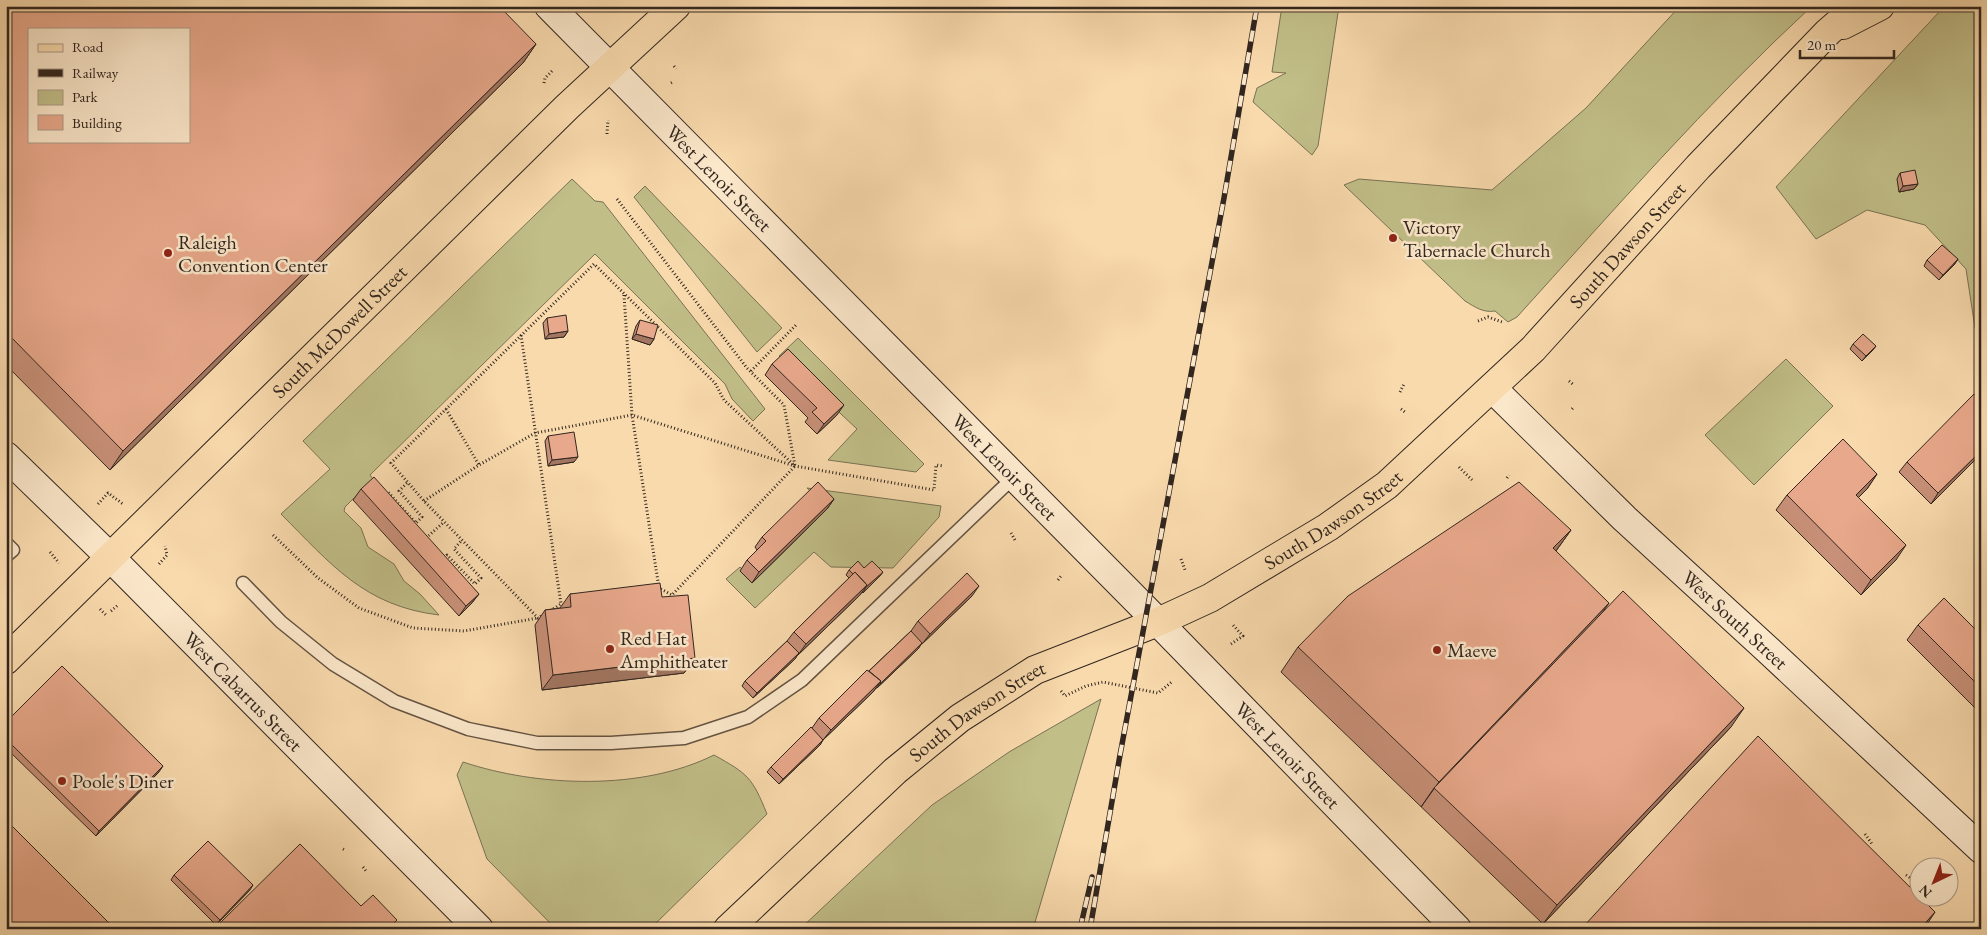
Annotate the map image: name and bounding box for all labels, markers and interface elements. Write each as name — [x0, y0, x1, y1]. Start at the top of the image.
legend — [28, 28, 190, 142]
scale bar — [1800, 28, 1893, 60]
text: 20 m — [1807, 35, 1836, 54]
text: Road — [72, 37, 104, 56]
text: Railway — [72, 63, 119, 82]
text: Park — [72, 87, 99, 106]
text: Building — [72, 113, 122, 132]
street label: West Lenoir Street — [661, 119, 778, 238]
street label: South Dawson Street — [1563, 176, 1692, 314]
place label: Victory Tabernacle Church — [1403, 214, 1551, 263]
place label: Raleigh Convention Center — [178, 229, 328, 278]
marker: Victory Tabernacle Church — [1387, 232, 1399, 244]
marker: Raleigh Convention Center — [162, 247, 174, 259]
street label: South McDowell Street — [266, 259, 413, 404]
street label: West Lenoir Street — [946, 408, 1064, 526]
street label: South Dawson Street — [1259, 464, 1409, 576]
street label: West South Street — [1676, 565, 1794, 676]
street label: West Cabarrus Street — [178, 625, 309, 757]
place label: Red Hat Amphitheater — [619, 625, 728, 674]
place label: Maeve — [1447, 637, 1497, 663]
marker: Red Hat Amphitheater — [604, 643, 616, 655]
marker: Maeve — [1431, 644, 1443, 656]
street label: South Dawson Street — [903, 654, 1050, 768]
street label: West Lenoir Street — [1229, 696, 1346, 815]
place label: Poole's Diner — [72, 768, 174, 794]
marker: Poole's Diner — [56, 775, 68, 787]
north arrow — [1910, 858, 1960, 908]
text: N — [1914, 881, 1935, 902]

